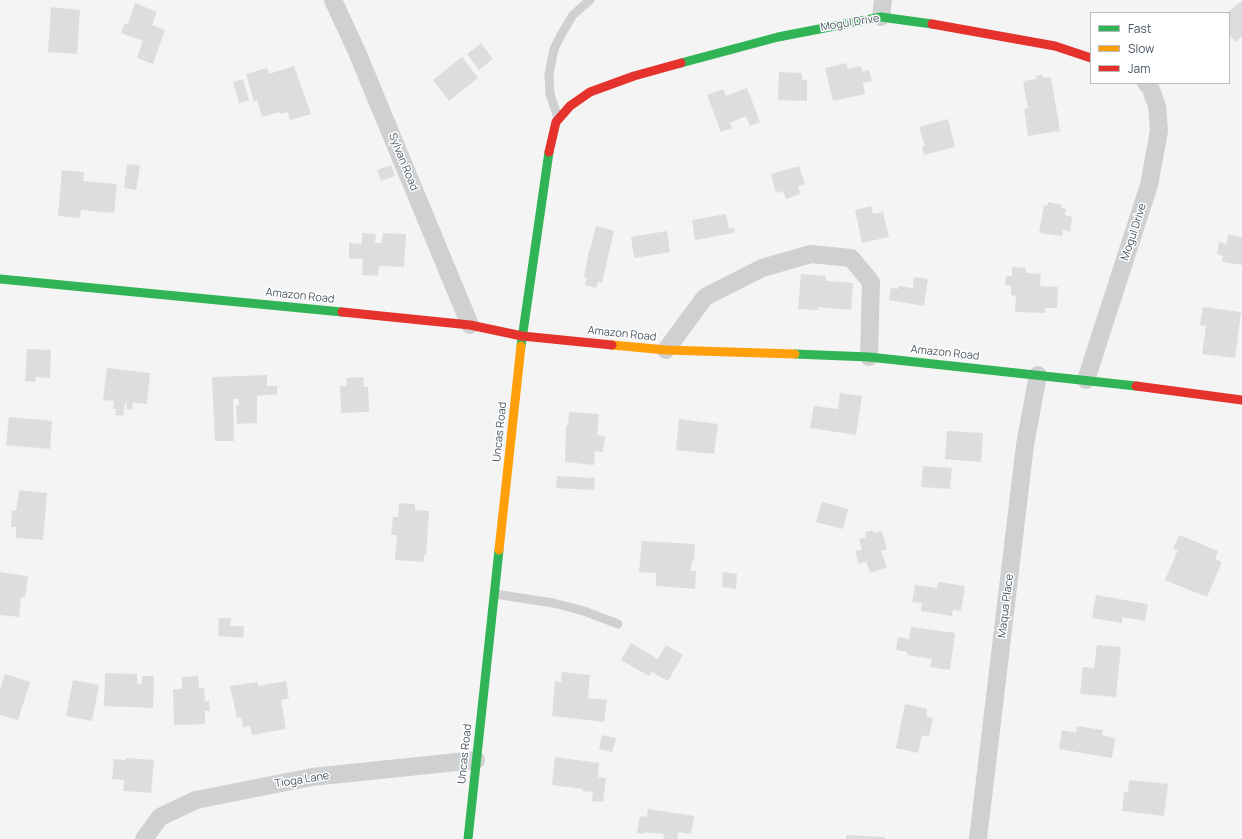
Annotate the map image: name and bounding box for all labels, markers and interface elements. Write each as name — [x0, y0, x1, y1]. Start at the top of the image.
street label: Mogul Drive — [820, 12, 880, 34]
legend — [1090, 12, 1230, 84]
text: Fast — [1128, 20, 1152, 37]
text: Slow — [1128, 40, 1154, 57]
text: Jam — [1128, 60, 1150, 77]
street label: Sylvan Road — [385, 131, 421, 193]
street label: Mogul Drive — [1119, 202, 1149, 262]
street label: Amazon Road — [265, 286, 335, 306]
street label: Amazon Road — [587, 324, 657, 344]
street label: Amazon Road — [910, 343, 980, 363]
street label: Uncas Road — [490, 401, 510, 463]
street label: Maqua Place — [996, 573, 1016, 639]
street label: Uncas Road — [455, 723, 475, 785]
street label: Tioga Lane — [274, 769, 330, 791]

